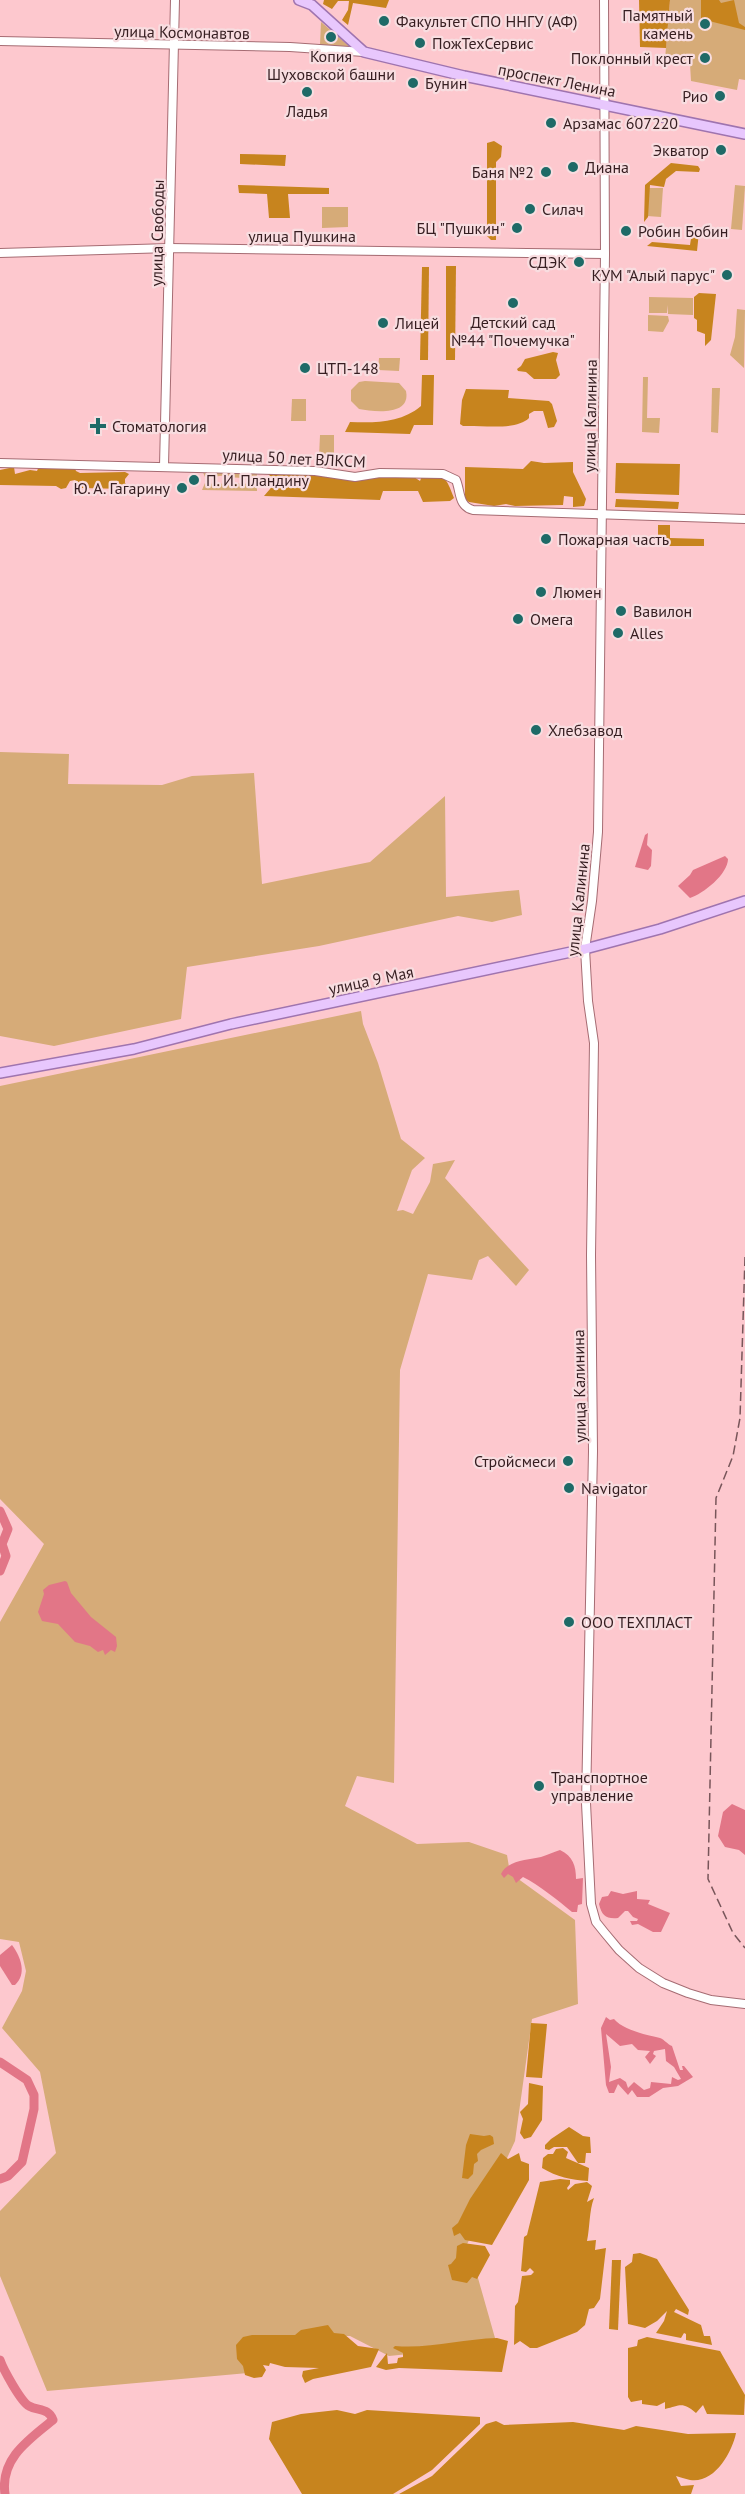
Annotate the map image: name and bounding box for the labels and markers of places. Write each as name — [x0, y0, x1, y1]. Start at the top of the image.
place label: Памятный камень — [622, 5, 693, 43]
place label: Факультет СПО ННГУ (АФ) — [396, 11, 578, 31]
marker: Факультет СПО ННГУ (АФ) — [377, 14, 391, 28]
marker: Памятный камень — [698, 17, 712, 31]
marker: Копия Шуховской башни — [324, 30, 338, 44]
place label: ПожТехСервис — [432, 33, 534, 53]
marker: ПожТехСервис — [413, 36, 427, 50]
place label: Копия Шуховской башни — [267, 46, 395, 84]
place label: Поклонный крест — [571, 48, 694, 68]
marker: Поклонный крест — [698, 51, 712, 65]
place label: Бунин — [425, 73, 467, 93]
marker: Бунин — [406, 76, 420, 90]
marker: Ладья — [300, 85, 314, 99]
place label: Рио — [682, 86, 708, 106]
marker: Рио — [713, 89, 727, 103]
place label: Ладья — [285, 101, 328, 121]
place label: Арзамас 607220 — [563, 113, 678, 133]
marker: Арзамас 607220 — [544, 116, 558, 130]
place label: Экватор — [653, 140, 709, 160]
marker: Экватор — [714, 143, 728, 157]
place label: Диана — [585, 157, 629, 177]
marker: Диана — [566, 160, 580, 174]
place label: Баня №2 — [472, 162, 534, 182]
marker: Баня №2 — [539, 165, 553, 179]
place label: Силач — [542, 199, 584, 219]
marker: Силач — [523, 202, 537, 216]
place label: БЦ "Пушкин" — [417, 218, 505, 238]
marker: БЦ "Пушкин" — [510, 221, 524, 235]
place label: Робин Бобин — [638, 221, 729, 241]
marker: Робин Бобин — [619, 224, 633, 238]
place label: СДЭК — [529, 252, 567, 272]
marker: СДЭК — [572, 255, 586, 269]
place label: КУМ "Алый парус" — [592, 265, 715, 285]
marker: КУМ "Алый парус" — [720, 268, 734, 282]
marker: Детский сад №44 "Почемучка" — [506, 296, 520, 310]
place label: Детский сад №44 "Почемучка" — [451, 312, 575, 350]
place label: Лицей — [394, 313, 439, 333]
marker: Лицей — [376, 316, 390, 330]
place label: ЦТП-148 — [317, 358, 379, 378]
marker: ЦТП-148 — [298, 361, 312, 375]
place label: Стоматология — [112, 416, 207, 436]
marker: Стоматология — [89, 417, 107, 435]
place label: П. И. Пландину — [206, 470, 310, 490]
marker: П. И. Пландину — [187, 473, 201, 487]
place label: Ю. А. Гагарину — [73, 478, 171, 498]
marker: Ю. А. Гагарину — [175, 481, 189, 495]
place label: Пожарная часть — [558, 529, 669, 549]
marker: Пожарная часть — [539, 532, 553, 546]
place label: Люмен — [552, 582, 602, 602]
marker: Люмен — [534, 585, 548, 599]
place label: Вавилон — [633, 601, 692, 621]
marker: Вавилон — [614, 604, 628, 618]
place label: Омега — [530, 609, 573, 629]
marker: Омега — [511, 612, 525, 626]
place label: Alles — [630, 623, 664, 643]
marker: Alles — [611, 626, 625, 640]
place label: Хлебзавод — [548, 720, 623, 740]
marker: Хлебзавод — [529, 723, 543, 737]
place label: Стройсмеси — [474, 1451, 556, 1471]
marker: Стройсмеси — [561, 1454, 575, 1468]
place label: Navigator — [581, 1478, 648, 1498]
marker: Navigator — [562, 1481, 576, 1495]
place label: ООО ТЕХПЛАСТ — [581, 1612, 692, 1632]
marker: ООО ТЕХПЛАСТ — [562, 1615, 576, 1629]
place label: Транспортное управление — [551, 1767, 648, 1805]
marker: Транспортное управление — [532, 1779, 546, 1793]

